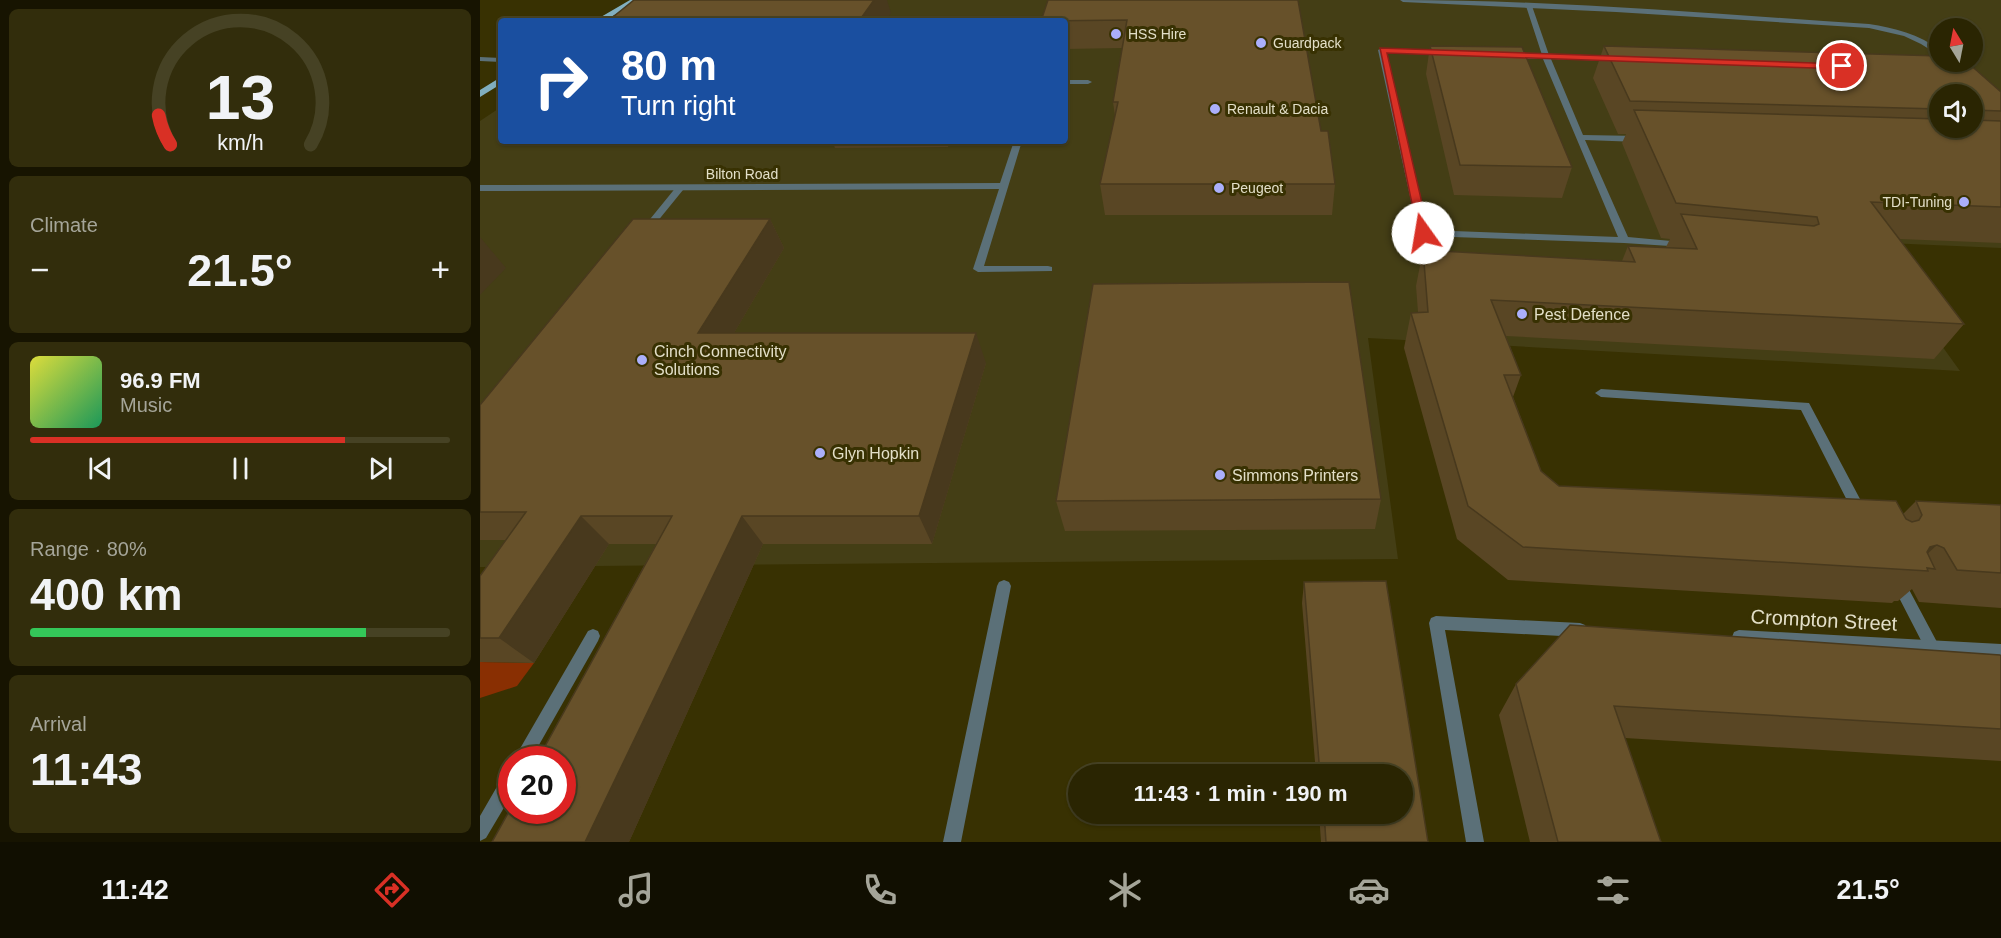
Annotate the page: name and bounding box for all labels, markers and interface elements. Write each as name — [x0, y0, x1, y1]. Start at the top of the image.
north arrow — [1929, 18, 1983, 72]
map controls — [1929, 18, 1983, 138]
place label: HSS Hire — [1128, 26, 1187, 42]
marker: HSS Hire — [1109, 27, 1123, 41]
place label: Guardpack — [1273, 35, 1342, 51]
marker: Guardpack — [1254, 36, 1268, 50]
pin — [1816, 40, 1867, 91]
icon: right — [522, 42, 600, 120]
text: 80 m — [621, 42, 717, 89]
icon: arrive — [1825, 49, 1858, 82]
text: 13 — [205, 63, 275, 132]
button: sound — [1929, 84, 1983, 138]
text: Turn right — [621, 91, 736, 121]
place label: Renault & Dacia — [1227, 101, 1328, 117]
marker: Renault & Dacia — [1208, 102, 1222, 116]
text: km/h — [217, 131, 263, 155]
street label: Bilton Road — [706, 166, 778, 182]
place label: Peugeot — [1231, 180, 1283, 196]
marker: Peugeot — [1212, 181, 1226, 195]
place label: TDI-Tuning — [1882, 194, 1952, 210]
marker: TDI-Tuning — [1957, 195, 1971, 209]
position arrow — [1391, 201, 1455, 265]
text: Climate — [30, 214, 98, 236]
text: 21.5° — [187, 245, 293, 296]
text: − — [30, 251, 49, 288]
text: + — [431, 251, 450, 288]
place label: Pest Defence — [1534, 306, 1630, 323]
marker: Pest Defence — [1515, 307, 1529, 321]
place label: Cinch Connectivity Solutions — [654, 343, 787, 378]
marker: Cinch Connectivity Solutions — [635, 353, 649, 367]
text: 96.9 FM — [120, 368, 201, 393]
text: Music — [120, 394, 172, 416]
place label: Glyn Hopkin — [832, 445, 919, 462]
marker: Glyn Hopkin — [813, 446, 827, 460]
icon: previous — [84, 452, 117, 485]
icon: pause — [224, 452, 257, 485]
icon: next — [364, 452, 397, 485]
place label: Simmons Printers — [1232, 467, 1358, 484]
marker: Simmons Printers — [1213, 468, 1227, 482]
text: Range · 80% — [30, 538, 147, 560]
text: 400 km — [30, 569, 183, 620]
street label: Crompton Street — [1750, 605, 1898, 635]
text: Arrival — [30, 713, 87, 735]
text: 11:43 — [30, 744, 143, 795]
speed limit sign: 20 — [498, 746, 576, 824]
text: 11:43 · 1 min · 190 m — [1134, 781, 1348, 806]
icon: directions — [371, 869, 413, 911]
icon: music — [615, 869, 657, 911]
icon: phone — [859, 869, 901, 911]
icon: climate — [1104, 869, 1146, 911]
icon: car — [1348, 869, 1390, 911]
icon: filters — [1592, 869, 1634, 911]
text: 11:42 — [101, 875, 169, 905]
text: 21.5° — [1836, 875, 1900, 905]

